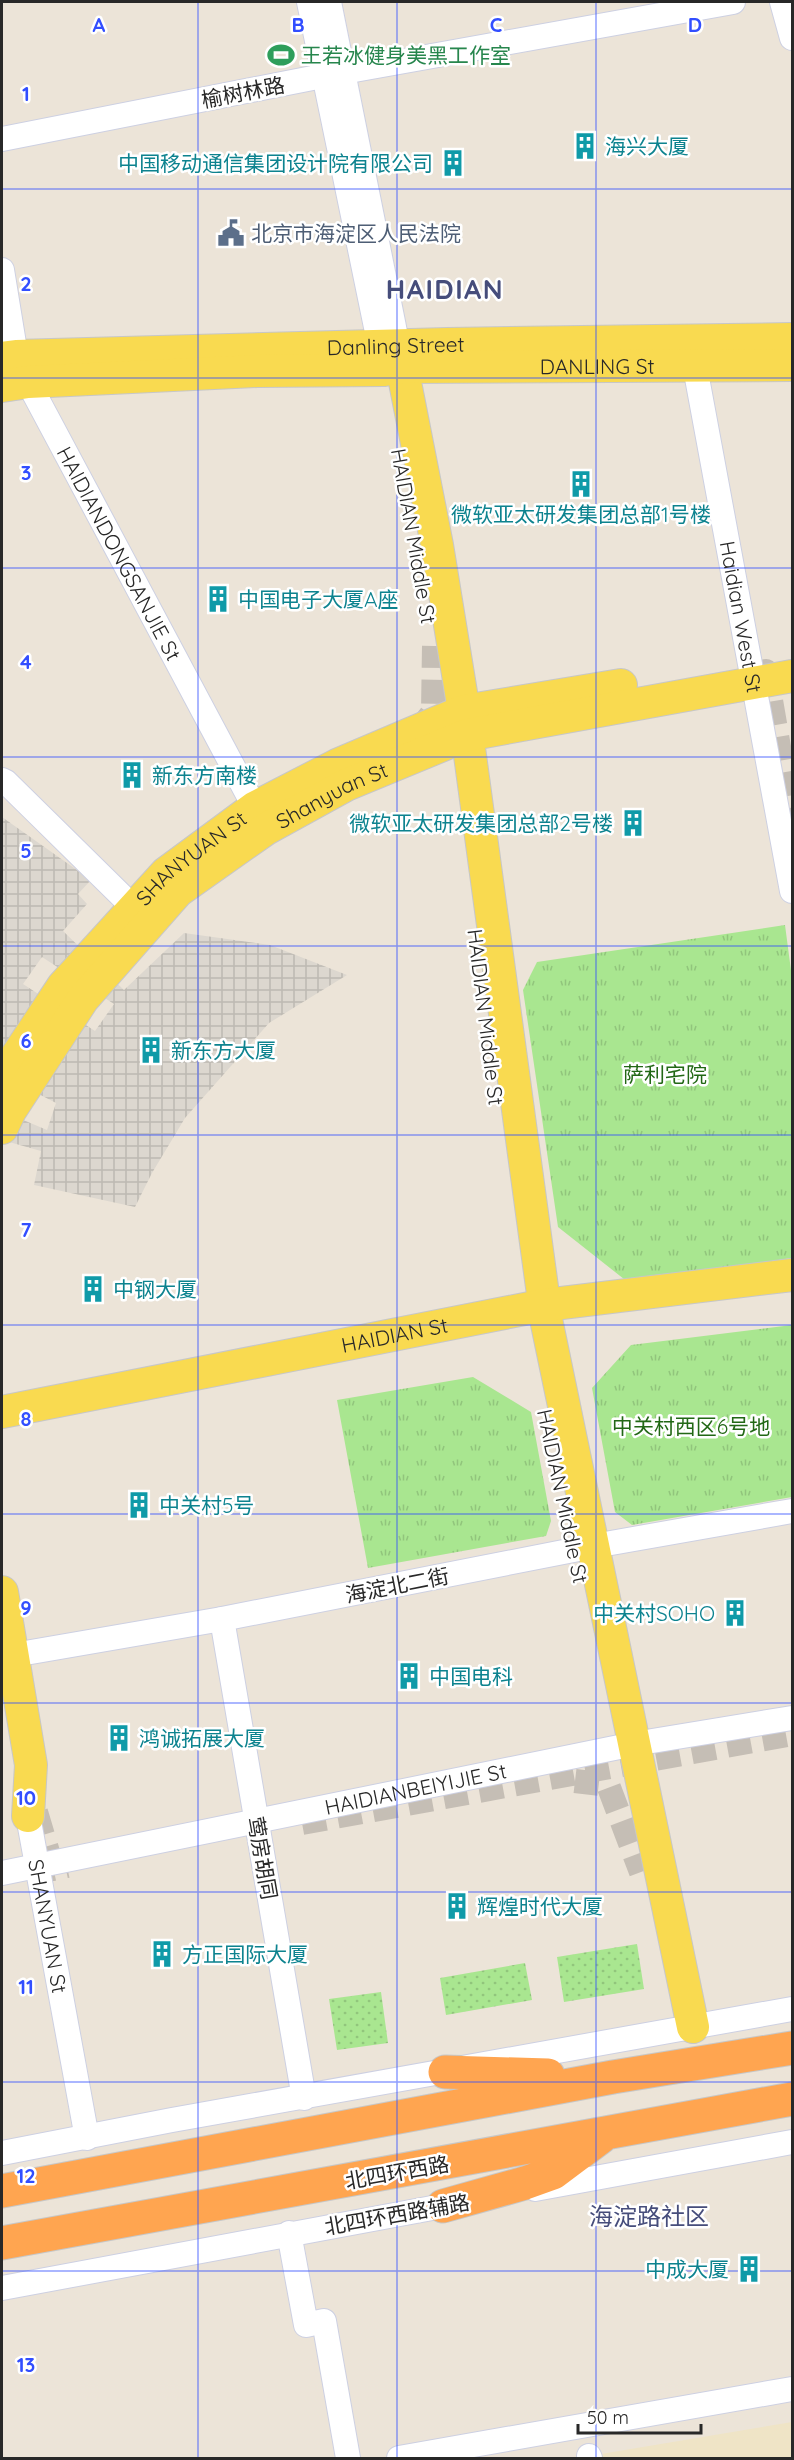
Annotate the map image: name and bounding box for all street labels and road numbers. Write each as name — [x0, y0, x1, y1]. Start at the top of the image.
street label: 榆树林路 — [199, 71, 287, 113]
street label: Danling Street — [327, 331, 465, 360]
street label: DANLING St — [540, 353, 655, 379]
street label: HAIDIANDONGSANJIE St — [52, 442, 187, 665]
street label: HAIDIAN Middle St — [386, 446, 442, 626]
street label: Haidian West St — [714, 539, 768, 695]
street label: Shanyuan St — [271, 756, 391, 834]
street label: SHANYUAN St — [130, 805, 251, 911]
street label: HAIDIAN Middle St — [462, 927, 510, 1107]
street label: HAIDIAN St — [339, 1311, 450, 1358]
street label: HAIDIAN Middle St — [532, 1407, 594, 1585]
street label: 海淀北二街 — [343, 1562, 451, 1608]
street label: HAIDIANBEIYIJIE St — [322, 1757, 509, 1820]
street label: 莺房胡同 — [243, 1814, 283, 1902]
street label: SHANYUAN St — [23, 1857, 73, 1995]
street label: 北四环西路 — [343, 2150, 451, 2194]
street label: 北四环西路辅路 — [322, 2188, 472, 2240]

